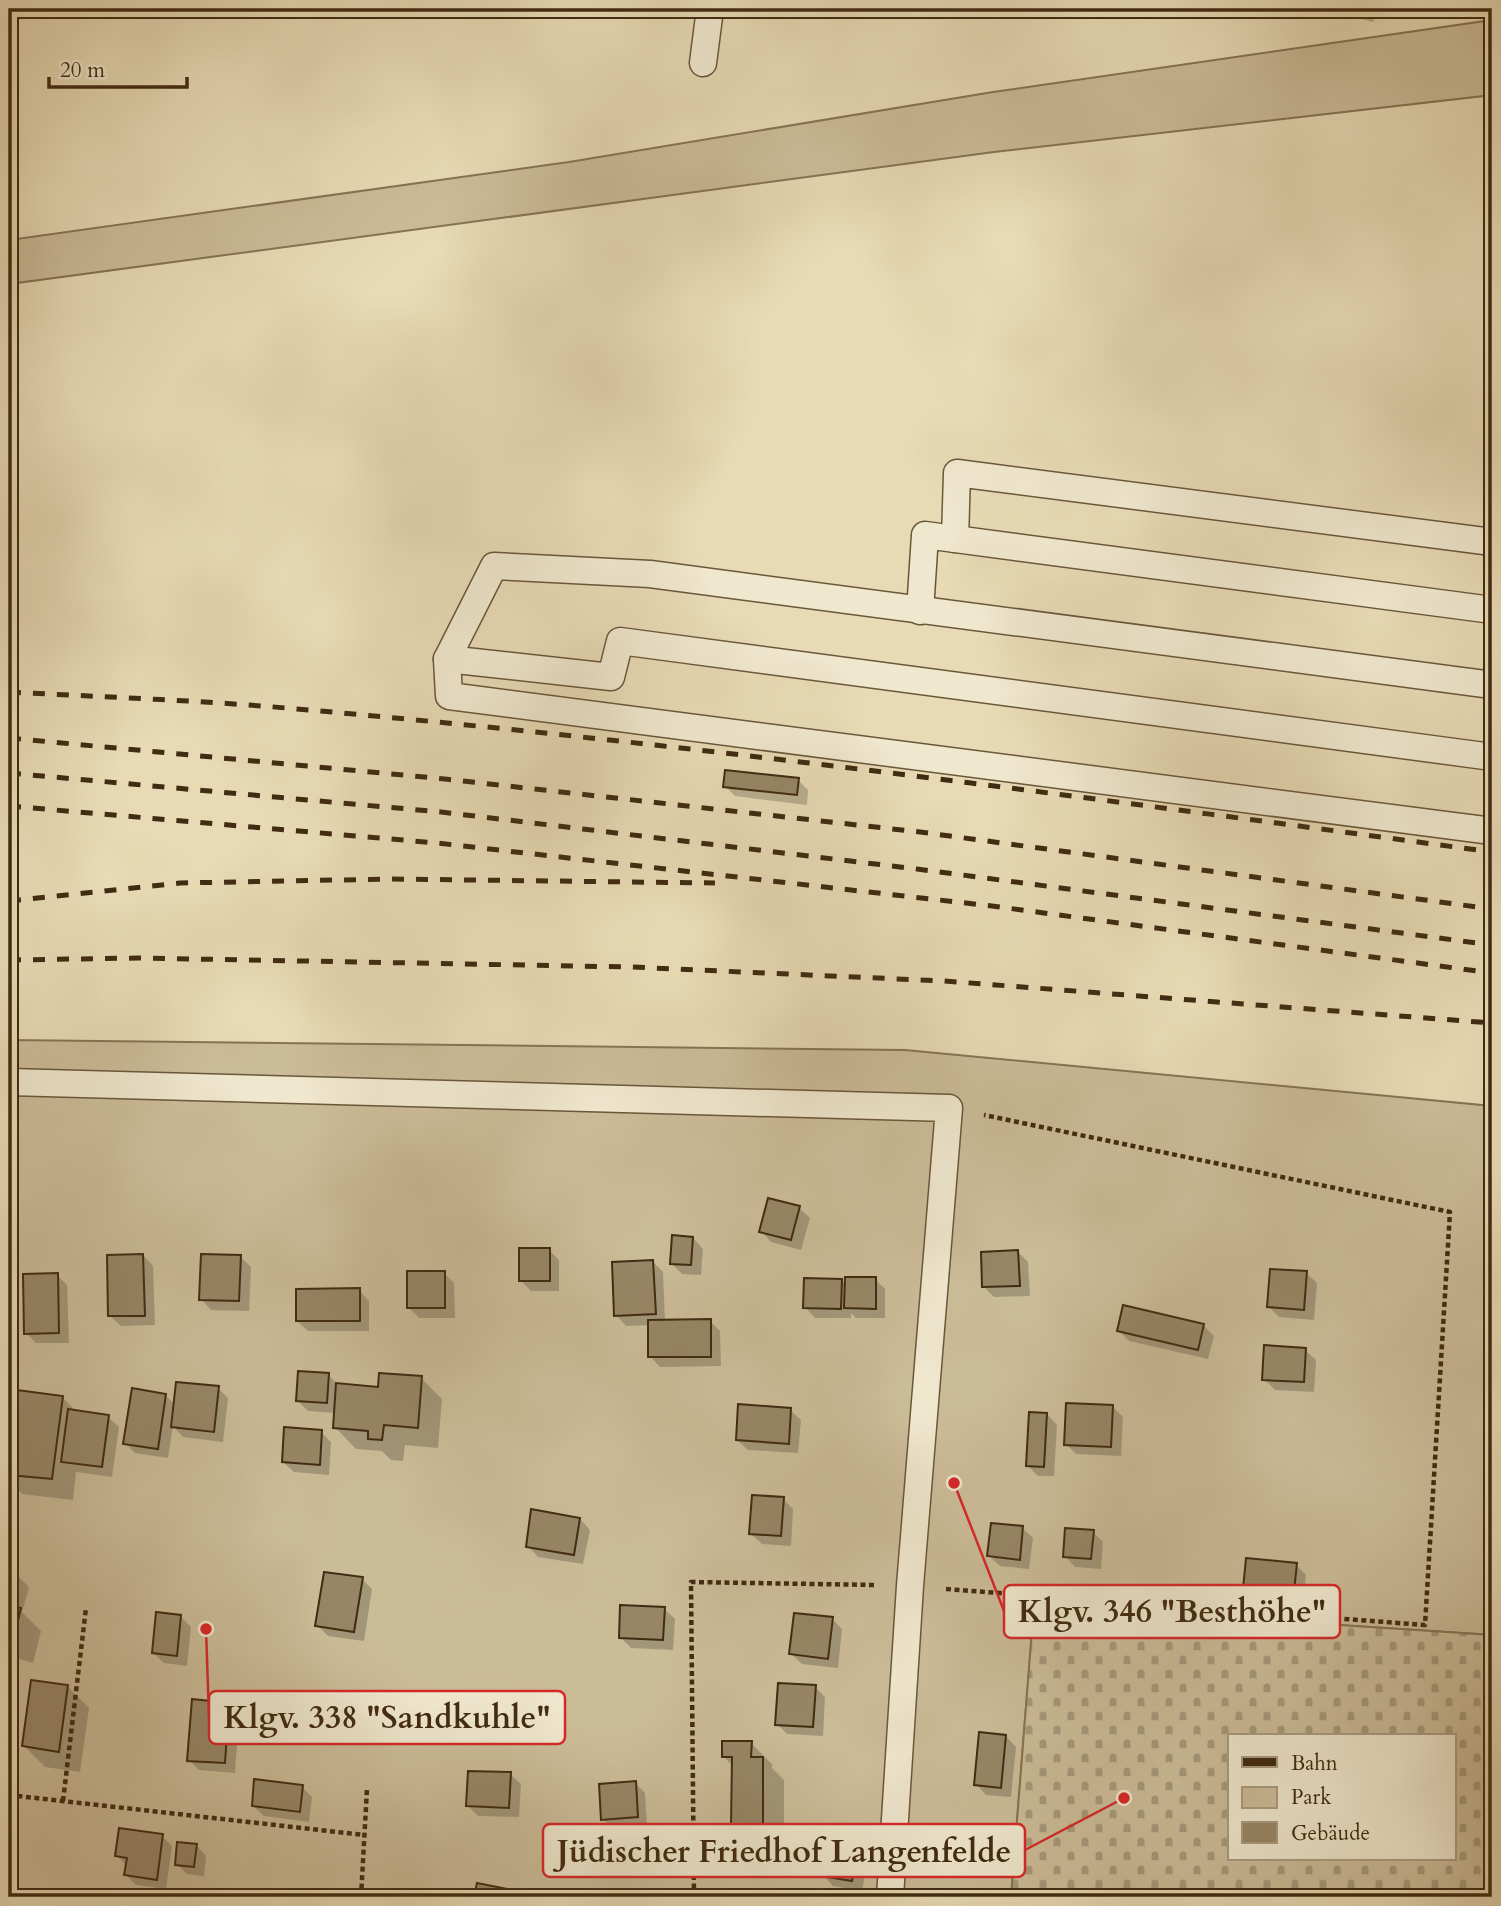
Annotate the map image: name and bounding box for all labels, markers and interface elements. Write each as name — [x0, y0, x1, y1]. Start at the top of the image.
scale bar — [49, 46, 187, 90]
text: 20 m — [60, 56, 105, 85]
callout: Klgv. 346 "Besthöhe" — [1004, 1585, 1340, 1638]
text: Klgv. 346 "Besthöhe" — [1018, 1590, 1326, 1634]
callout: Klgv. 338 "Sandkuhle" — [209, 1691, 565, 1744]
text: Klgv. 338 "Sandkuhle" — [223, 1696, 551, 1740]
legend — [1228, 1734, 1456, 1860]
text: Bahn — [1291, 1749, 1338, 1778]
text: Park — [1291, 1783, 1332, 1812]
text: Gebäude — [1291, 1819, 1370, 1848]
callout: Jüdischer Friedhof Langenfelde — [543, 1824, 1025, 1877]
text: Jüdischer Friedhof Langenfelde — [553, 1830, 1011, 1874]

